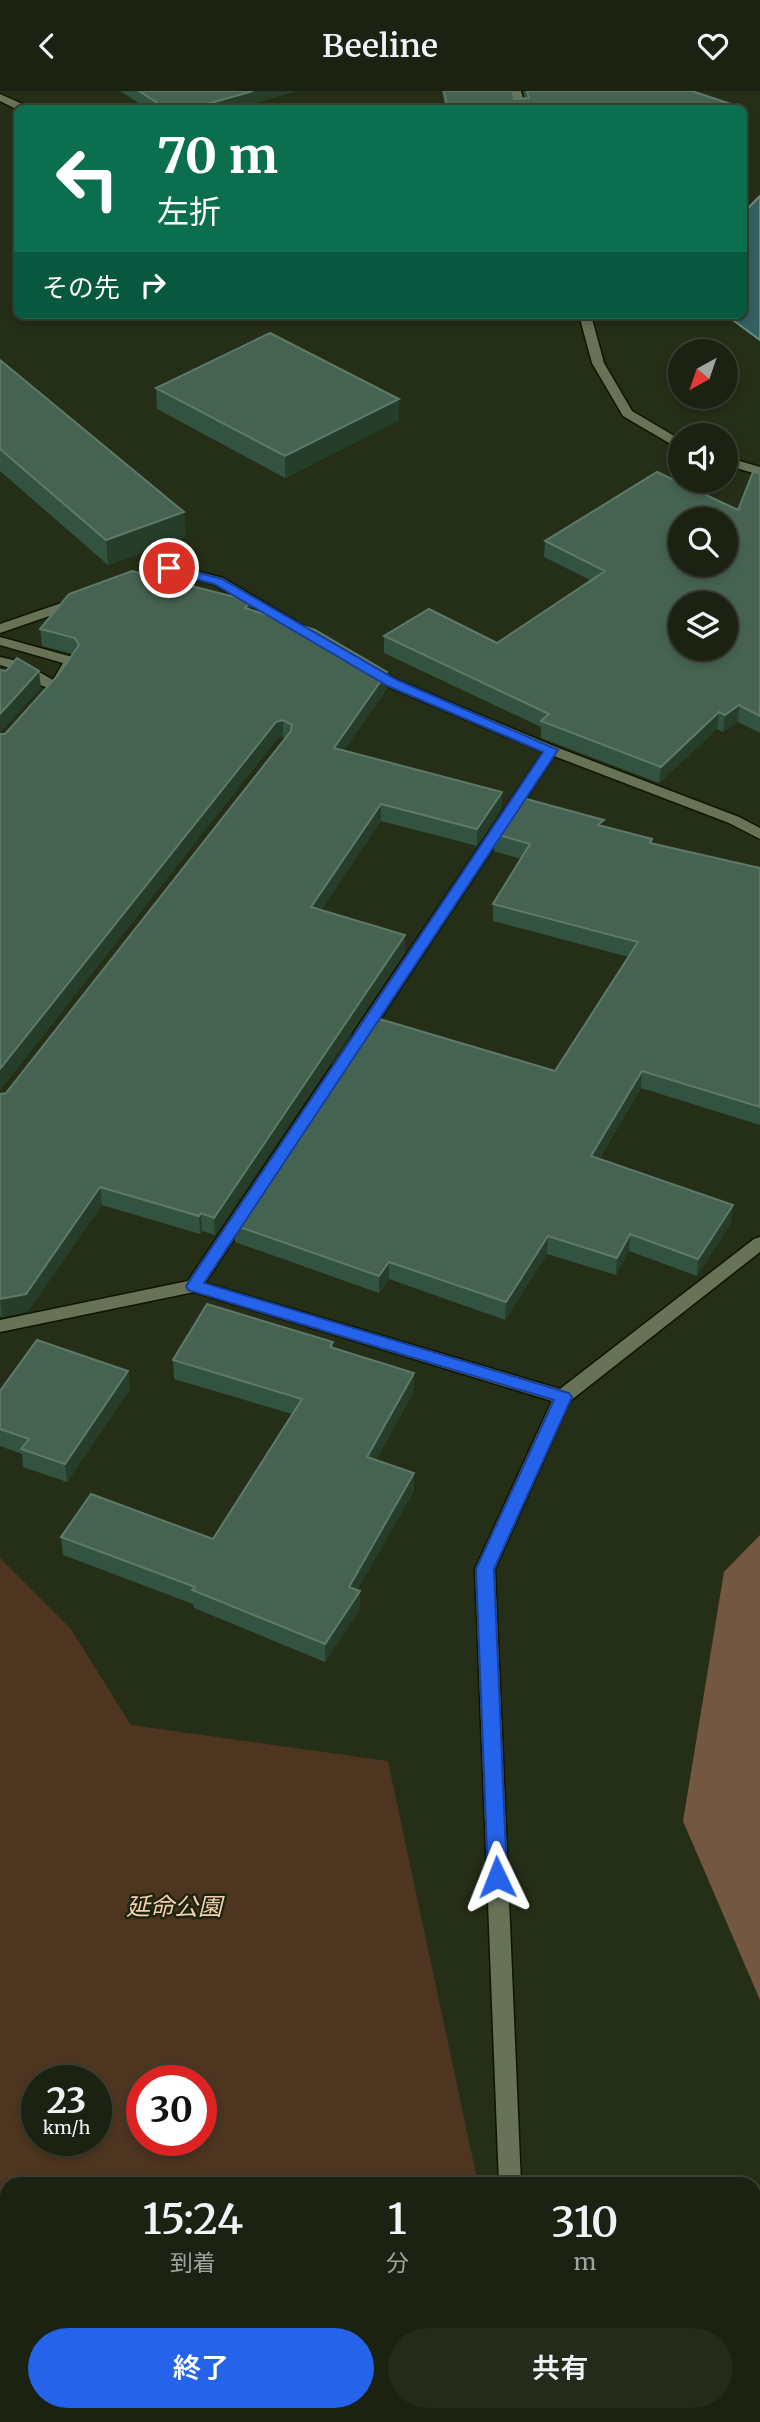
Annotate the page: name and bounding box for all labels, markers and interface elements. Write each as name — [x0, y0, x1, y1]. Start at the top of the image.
text: Beeline — [322, 26, 438, 66]
icon: back — [28, 27, 66, 65]
icon: heart — [694, 27, 732, 65]
text: 70 m — [157, 125, 278, 186]
icon: left — [42, 133, 133, 224]
text: 左折 — [157, 192, 221, 232]
icon: right — [134, 266, 172, 304]
text: その先 — [42, 271, 120, 304]
north arrow — [668, 339, 738, 409]
map controls — [668, 339, 738, 661]
button: sound — [668, 423, 738, 493]
button: search — [668, 507, 738, 577]
pin — [139, 538, 199, 598]
icon: arrive — [150, 549, 188, 587]
button: layers — [668, 591, 738, 661]
position arrow — [460, 1840, 534, 1914]
park label: 延命公園 — [126, 1891, 225, 1922]
speed limit sign: 30 — [126, 2065, 217, 2156]
text: 23 — [47, 2079, 86, 2123]
text: km/h — [43, 2116, 90, 2139]
text: 15:24 — [143, 2193, 243, 2245]
text: 1 — [388, 2193, 407, 2245]
text: 310 — [551, 2196, 618, 2248]
text: m — [573, 2247, 596, 2276]
text: 到着 — [170, 2248, 216, 2277]
text: 分 — [386, 2248, 409, 2277]
button: 終了 — [28, 2328, 374, 2408]
button: 共有 — [388, 2328, 733, 2408]

